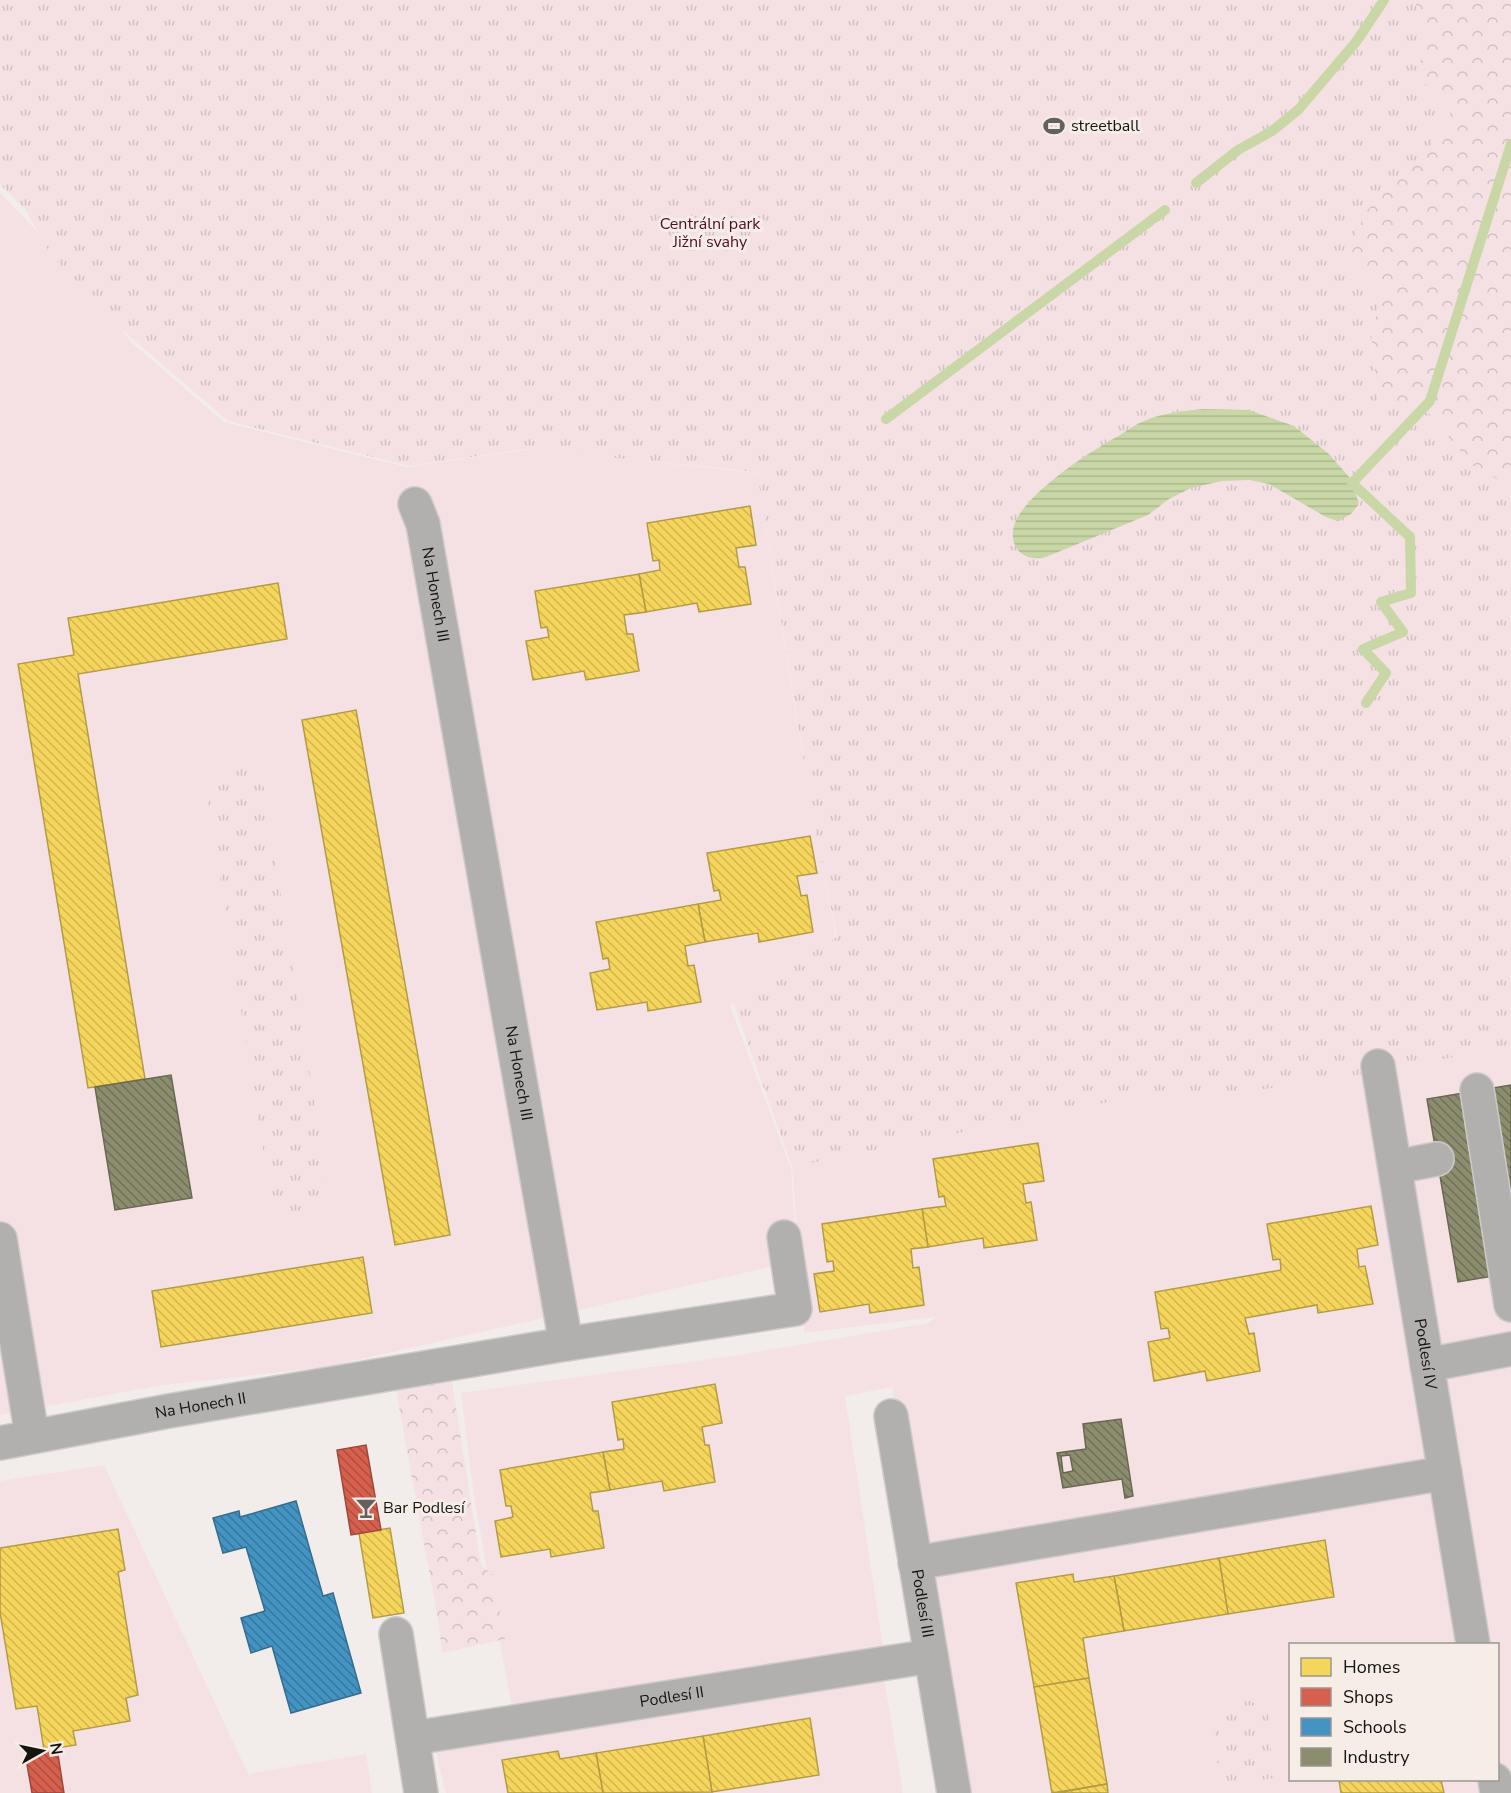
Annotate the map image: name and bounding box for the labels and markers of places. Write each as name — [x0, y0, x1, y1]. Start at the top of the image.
sports icon: streetball — [1042, 114, 1066, 138]
place label: streetball — [1071, 115, 1140, 137]
bar icon: Bar Podlesí — [354, 1496, 378, 1520]
place label: Bar Podlesí — [383, 1497, 466, 1519]

